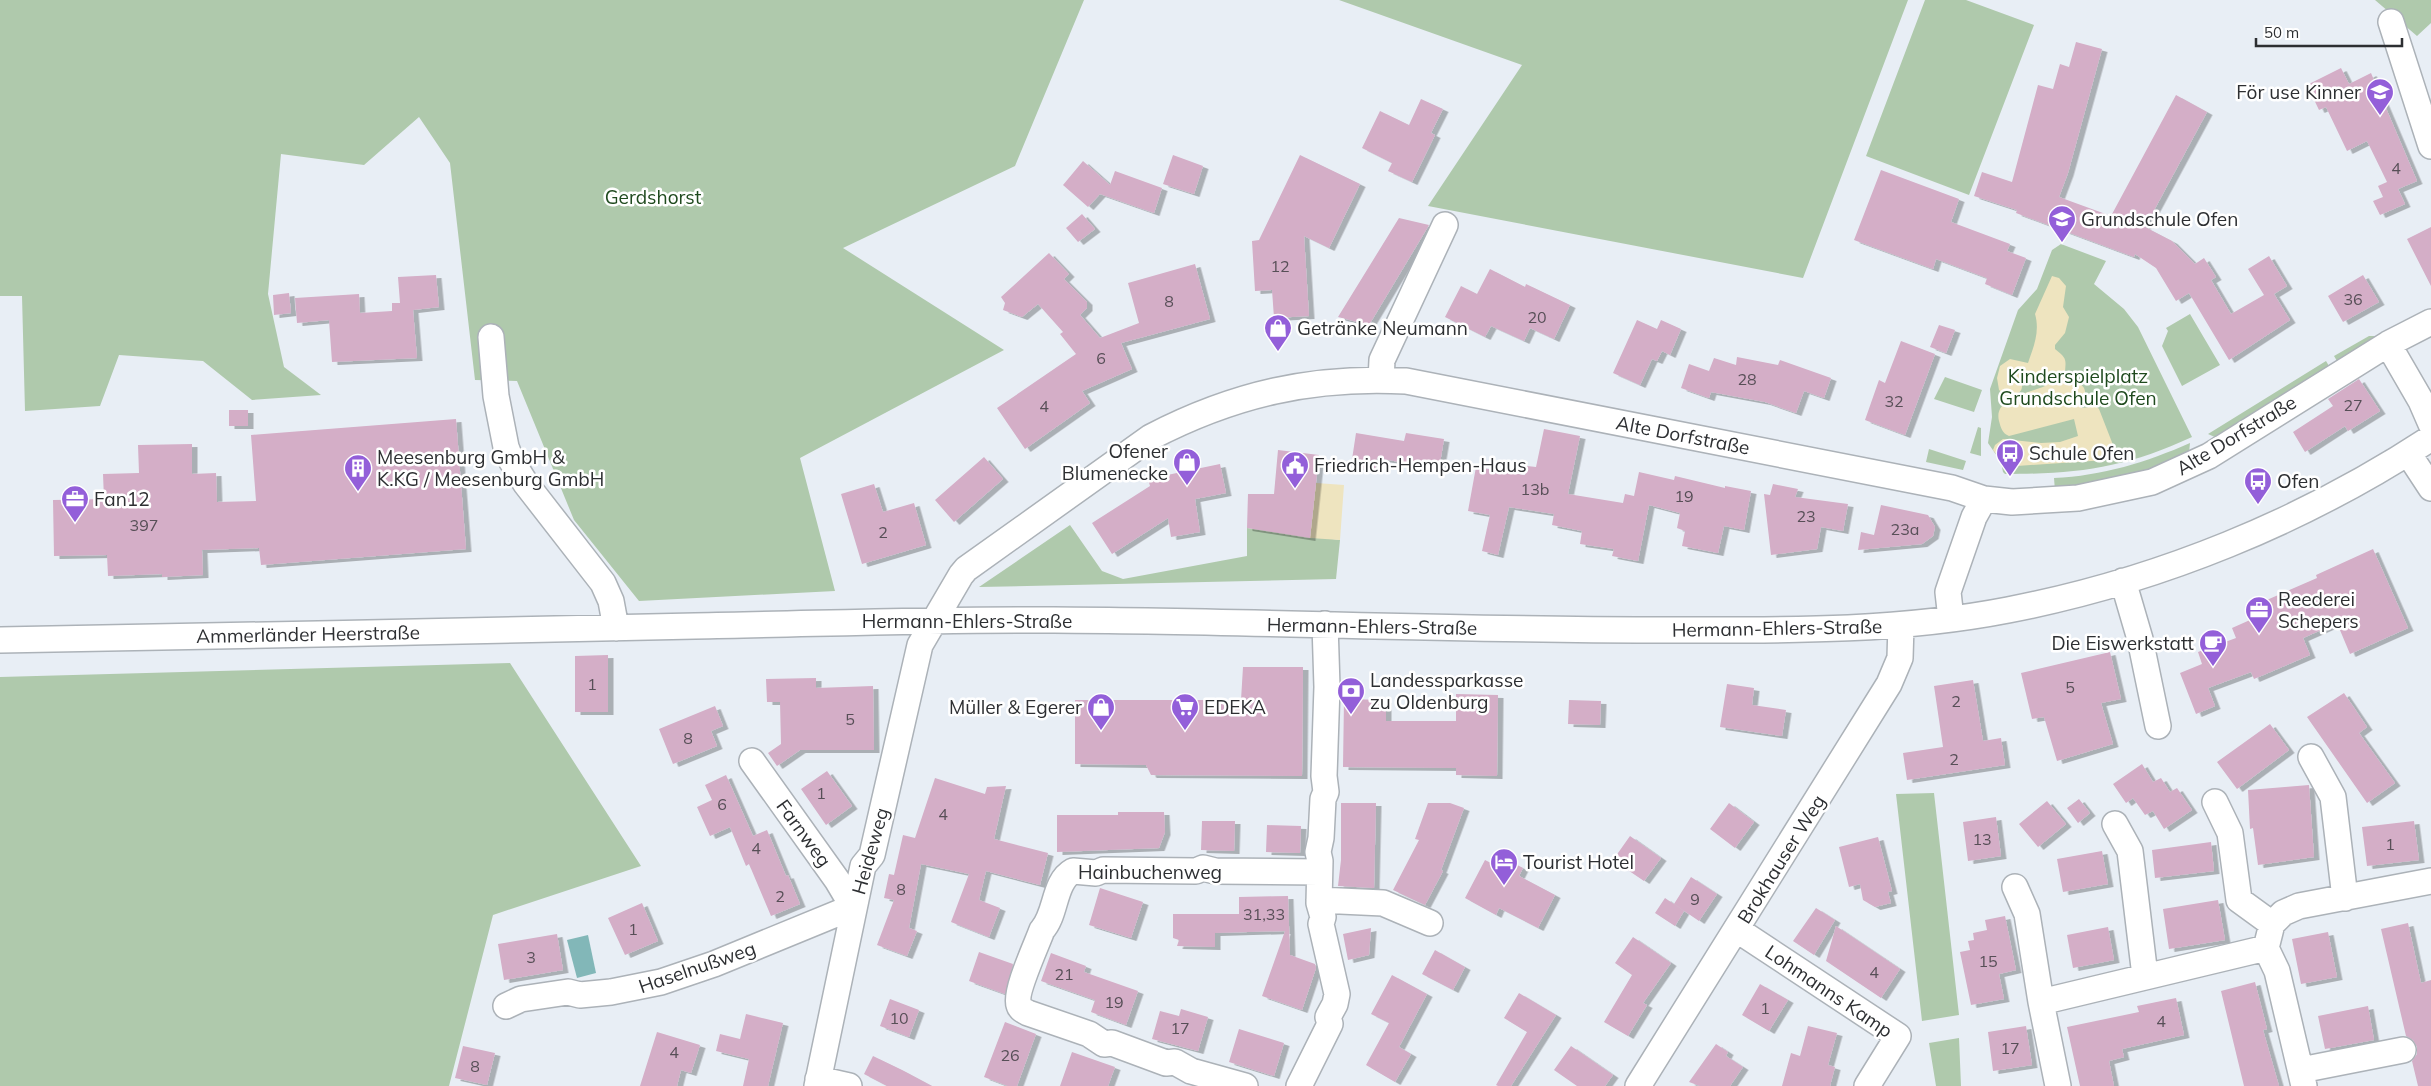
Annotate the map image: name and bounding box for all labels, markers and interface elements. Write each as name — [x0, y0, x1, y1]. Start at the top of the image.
scale bar — [2256, 15, 2402, 47]
text: 50 m — [2264, 23, 2299, 42]
school or university icon: För use Kinner — [2365, 77, 2395, 116]
place label: För use Kinner — [2236, 80, 2361, 104]
house number: 4 — [2391, 158, 2401, 178]
park label: Gerdshorst — [605, 185, 702, 209]
school or university icon: Grundschule Ofen — [2047, 204, 2077, 243]
place label: Grundschule Ofen — [2081, 207, 2238, 231]
house number: 12 — [1270, 256, 1290, 276]
house number: 36 — [2343, 289, 2363, 309]
house number: 8 — [1164, 291, 1174, 311]
house number: 20 — [1527, 307, 1547, 327]
shop icon: Getränke Neumann — [1263, 313, 1293, 352]
place label: Getränke Neumann — [1297, 316, 1468, 340]
house number: 6 — [1096, 348, 1106, 368]
park label: Kinderspielplatz Grundschule Ofen — [1999, 364, 2157, 410]
house number: 28 — [1737, 369, 1757, 389]
street label: Alte Dorfstraße — [2172, 390, 2300, 480]
house number: 32 — [1884, 391, 1904, 411]
house number: 27 — [2343, 395, 2363, 415]
house number: 4 — [1039, 396, 1049, 416]
street label: Alte Dorfstraße — [1614, 410, 1752, 460]
bus stop icon: Schule Ofen — [1995, 438, 2025, 477]
place label: Ofener Blumenecke — [1062, 439, 1168, 485]
place label: Schule Ofen — [2029, 441, 2134, 465]
place label: Meesenburg GmbH & K.KG / Meesenburg GmbH — [377, 445, 604, 491]
shop icon: Ofener Blumenecke — [1172, 447, 1202, 486]
public building icon: Friedrich-Hempen-Haus — [1280, 450, 1310, 489]
building icon: Meesenburg GmbH & K.KG / Meesenburg GmbH — [343, 453, 373, 492]
place label: Friedrich-Hempen-Haus — [1314, 453, 1527, 477]
bus stop icon: Ofen — [2243, 466, 2273, 505]
place label: Ofen — [2277, 469, 2319, 493]
house number: 13b — [1521, 479, 1549, 499]
office icon: Fan12 — [60, 484, 90, 523]
house number: 19 — [1674, 486, 1694, 506]
place label: Fan12 — [94, 487, 150, 511]
house number: 23 — [1796, 506, 1816, 526]
house number: 397 — [130, 515, 158, 535]
house number: 23a — [1891, 519, 1919, 539]
house number: 2 — [878, 522, 888, 542]
place label: Reederei Schepers — [2278, 587, 2359, 633]
office icon: Reederei Schepers — [2244, 595, 2274, 634]
street label: Hermann-Ehlers-Straße — [862, 609, 1072, 633]
street label: Hermann-Ehlers-Straße — [1267, 612, 1477, 640]
street label: Hermann-Ehlers-Straße — [1672, 614, 1882, 642]
street label: Ammerländer Heerstraße — [196, 620, 420, 648]
cafe icon: Die Eiswerkstatt — [2198, 628, 2228, 667]
place label: Die Eiswerkstatt — [2051, 631, 2194, 655]
place label: Landessparkasse zu Oldenburg — [1370, 668, 1523, 714]
house number: 1 — [587, 674, 597, 694]
bank icon: Landessparkasse zu Oldenburg — [1336, 676, 1366, 715]
house number: 5 — [2065, 677, 2075, 697]
house number: 2 — [1951, 691, 1961, 711]
shop icon: Müller & Egerer — [1086, 692, 1116, 731]
supermarket icon: EDEKA — [1170, 692, 1200, 731]
place label: Müller & Egerer — [949, 695, 1082, 719]
place label: EDEKA — [1204, 695, 1266, 719]
house number: 5 — [845, 709, 855, 729]
house number: 8 — [683, 728, 693, 748]
house number: 2 — [1949, 749, 1959, 769]
house number: 1 — [816, 783, 826, 803]
street label: Brokhauser Weg — [1732, 790, 1830, 928]
house number: 6 — [717, 794, 727, 814]
street label: Farnweg — [771, 794, 837, 872]
house number: 4 — [938, 804, 948, 824]
street label: Heideweg — [846, 805, 894, 897]
house number: 13 — [1972, 829, 1992, 849]
house number: 1 — [2385, 834, 2395, 854]
house number: 4 — [751, 838, 761, 858]
hotel icon: Tourist Hotel — [1489, 847, 1519, 886]
place label: Tourist Hotel — [1523, 850, 1634, 874]
street label: Hainbuchenweg — [1078, 860, 1222, 884]
house number: 8 — [896, 879, 906, 899]
house number: 2 — [775, 886, 785, 906]
house number: 9 — [1690, 889, 1700, 909]
house number: 31,33 — [1243, 904, 1285, 924]
house number: 1 — [628, 919, 638, 939]
street label: Haselnußweg — [635, 936, 759, 998]
street label: Lohmanns Kamp — [1761, 940, 1897, 1042]
house number: 3 — [526, 947, 536, 967]
house number: 15 — [1978, 951, 1998, 971]
house number: 4 — [1869, 962, 1879, 982]
house number: 21 — [1054, 964, 1074, 984]
house number: 19 — [1104, 992, 1124, 1012]
house number: 1 — [1760, 998, 1770, 1018]
house number: 10 — [889, 1008, 909, 1028]
house number: 4 — [2156, 1011, 2166, 1031]
house number: 17 — [1170, 1018, 1190, 1038]
house number: 17 — [2000, 1038, 2020, 1058]
house number: 4 — [669, 1042, 679, 1062]
house number: 26 — [1000, 1045, 1020, 1065]
house number: 8 — [470, 1056, 480, 1076]

